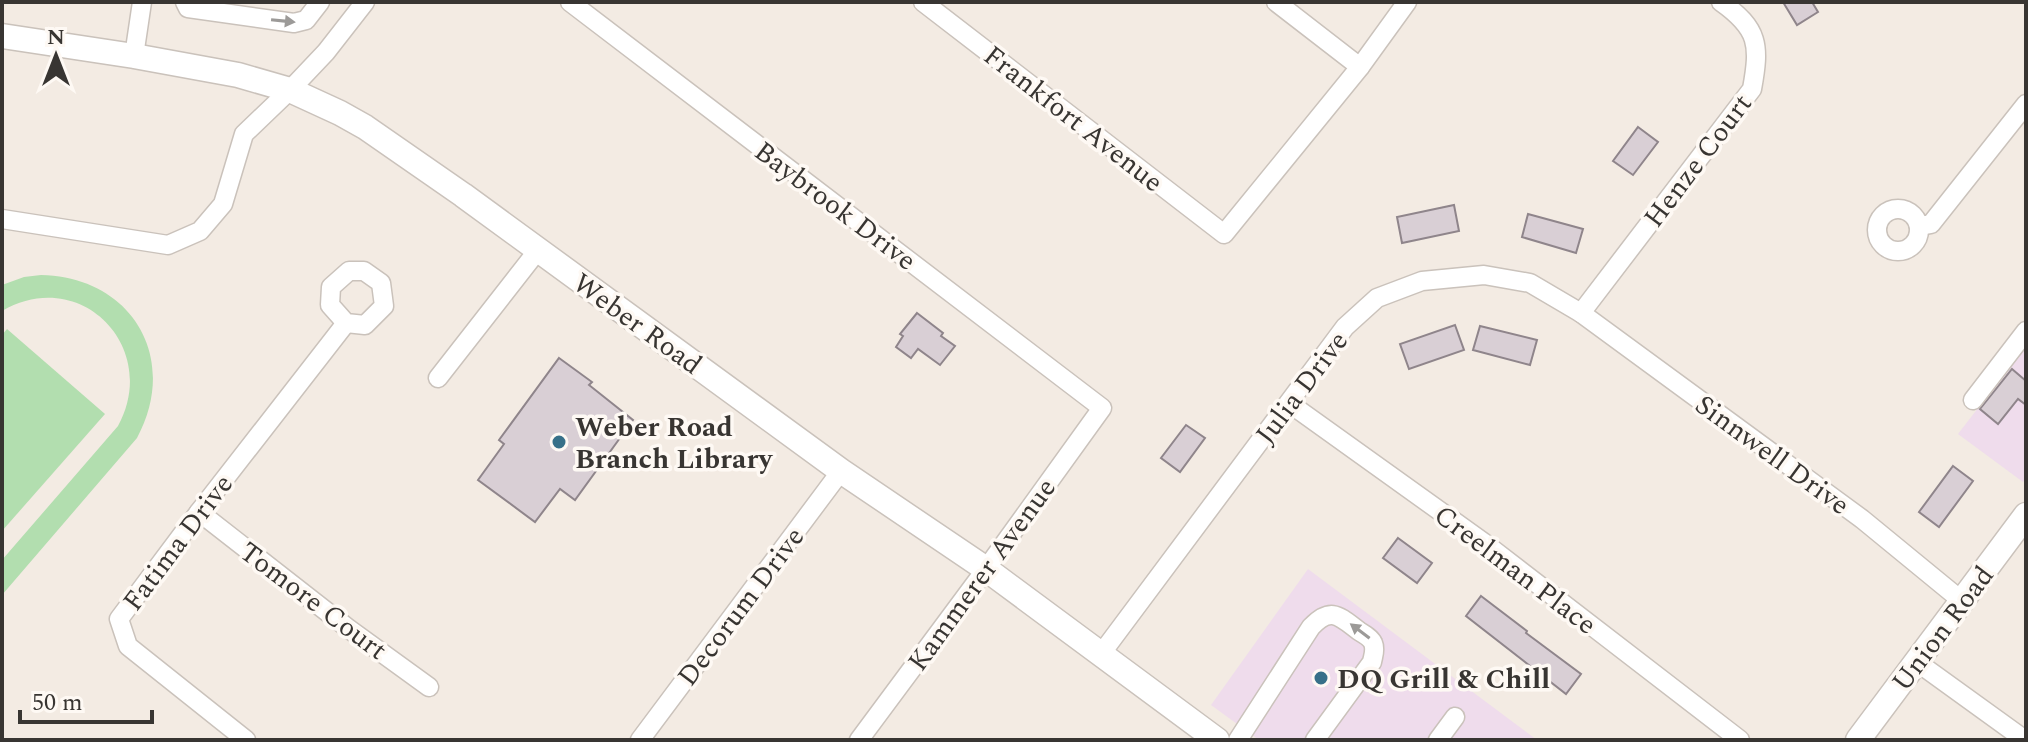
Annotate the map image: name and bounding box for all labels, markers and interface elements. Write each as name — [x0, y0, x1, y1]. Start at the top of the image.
one-way arrow — [271, 14, 296, 27]
north arrow — [16, 16, 96, 96]
text: N — [47, 21, 65, 54]
street label: Frankfort Avenue — [974, 35, 1172, 203]
street label: Henze Court — [1633, 85, 1763, 237]
street label: Baybrook Drive — [745, 131, 925, 282]
street label: Weber Road — [563, 262, 711, 386]
street label: Julia Drive — [1245, 322, 1359, 454]
street label: Sinnwell Drive — [1686, 384, 1859, 526]
place label: Weber Road Branch Library — [575, 406, 774, 481]
marker: Weber Road Branch Library — [550, 433, 568, 451]
street label: Fatima Drive — [112, 465, 244, 621]
street label: Kammerer Avenue — [897, 469, 1067, 681]
street label: Creelman Place — [1425, 495, 1606, 646]
street label: Decorum Drive — [667, 518, 816, 696]
street label: Tomore Court — [230, 531, 396, 671]
street label: Union Road — [1881, 557, 2005, 701]
one-way arrow — [1350, 624, 1370, 640]
place label: DQ Grill & Chill — [1337, 658, 1550, 701]
marker: DQ Grill & Chill — [1312, 669, 1330, 687]
scale bar — [20, 674, 152, 724]
text: 50 m — [32, 685, 83, 721]

